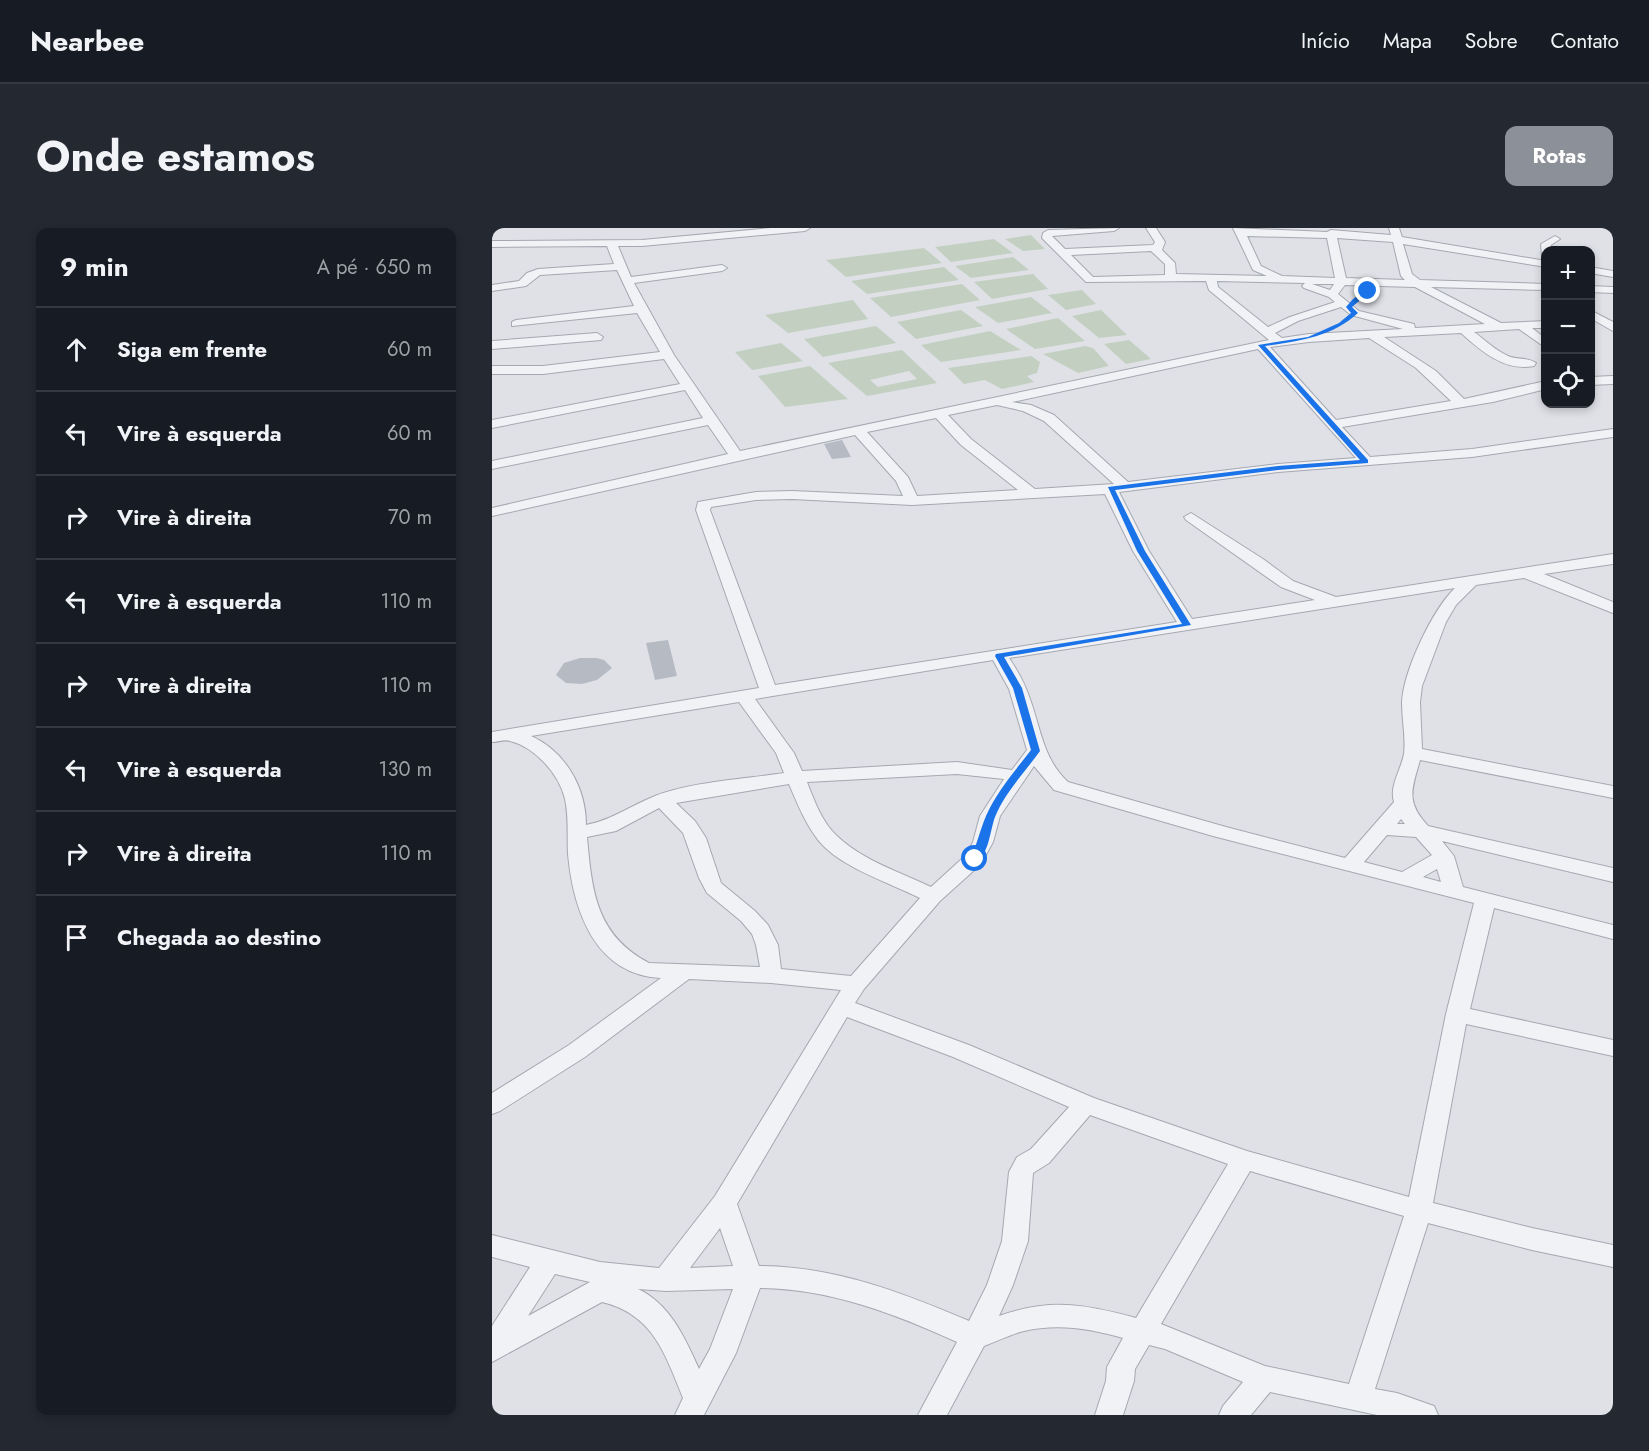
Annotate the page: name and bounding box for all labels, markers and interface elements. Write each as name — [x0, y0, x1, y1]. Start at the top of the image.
text: Nearbee — [30, 21, 144, 62]
text: Início — [1301, 26, 1350, 56]
text: Mapa — [1383, 26, 1432, 56]
text: Sobre — [1465, 26, 1517, 56]
text: Contato — [1550, 26, 1619, 56]
text: Onde estamos — [36, 126, 315, 187]
button: Rotas — [1505, 126, 1613, 186]
map controls — [1541, 246, 1595, 408]
button: + — [1541, 246, 1595, 300]
text: 9 min — [60, 248, 129, 286]
text: A pé · 650 m — [317, 253, 432, 282]
route end — [1354, 277, 1380, 303]
button: − — [1541, 300, 1595, 354]
icon: ahead — [60, 333, 93, 366]
text: Siga em frente — [117, 333, 267, 365]
text: 60 m — [387, 335, 432, 364]
button: locate — [1541, 354, 1595, 408]
icon: left — [60, 417, 93, 450]
text: Vire à esquerda — [117, 417, 282, 449]
text: 60 m — [387, 419, 432, 448]
icon: right — [60, 501, 93, 534]
text: Vire à direita — [117, 501, 252, 533]
text: 70 m — [388, 503, 432, 532]
icon: left — [60, 585, 93, 618]
text: Vire à esquerda — [117, 585, 282, 617]
text: 110 m — [380, 587, 432, 616]
icon: right — [60, 669, 93, 702]
text: Vire à direita — [117, 669, 252, 701]
text: 110 m — [380, 671, 432, 700]
icon: left — [60, 753, 93, 786]
text: Vire à esquerda — [117, 753, 282, 785]
text: 130 m — [378, 755, 432, 784]
icon: right — [60, 837, 93, 870]
text: Vire à direita — [117, 837, 252, 869]
text: 110 m — [380, 839, 432, 868]
route start — [961, 845, 987, 871]
icon: arrive — [60, 921, 93, 954]
text: Chegada ao destino — [117, 921, 321, 953]

